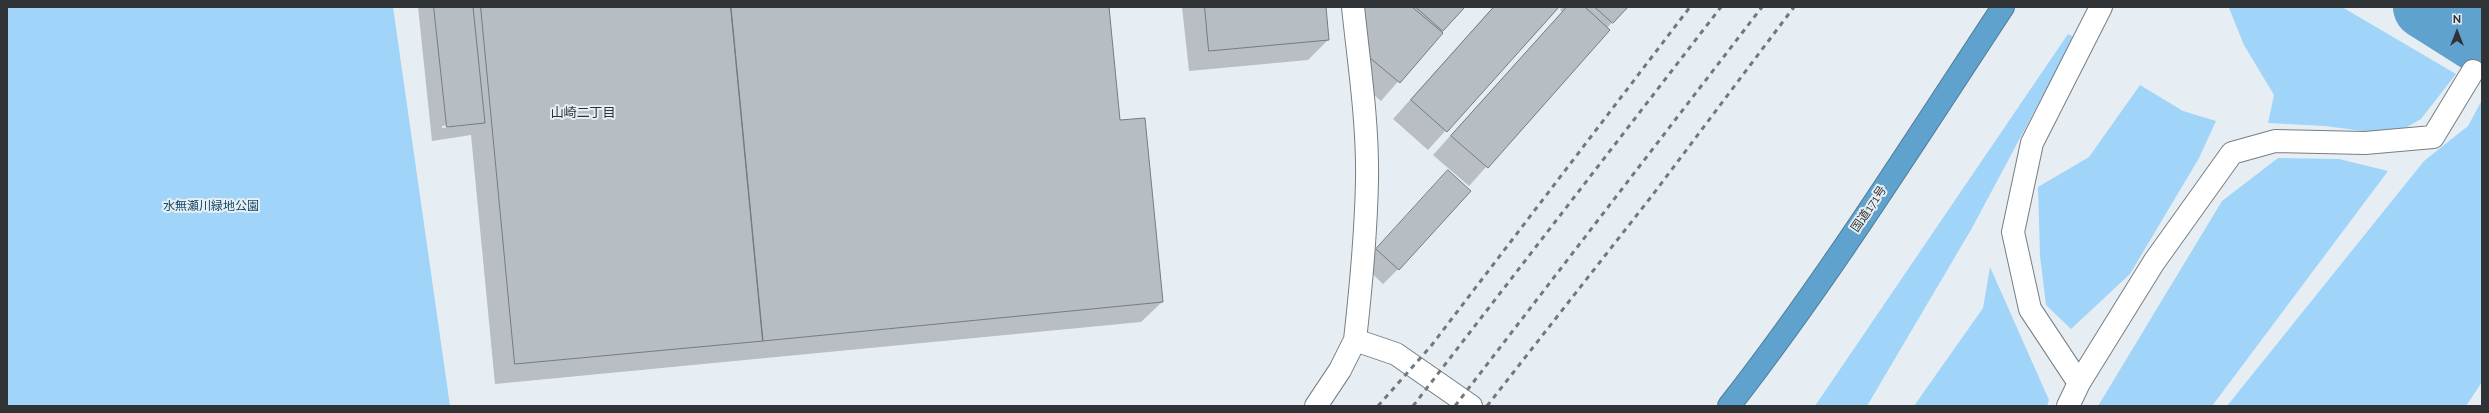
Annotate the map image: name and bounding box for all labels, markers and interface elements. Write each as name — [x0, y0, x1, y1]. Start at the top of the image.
north arrow — [2437, 12, 2477, 52]
text: N — [2453, 13, 2461, 26]
district label: 山崎二丁目 — [551, 105, 615, 121]
street label: 国道171号 — [1848, 183, 1890, 235]
park label: 水無瀬川緑地公園 — [163, 199, 259, 213]

